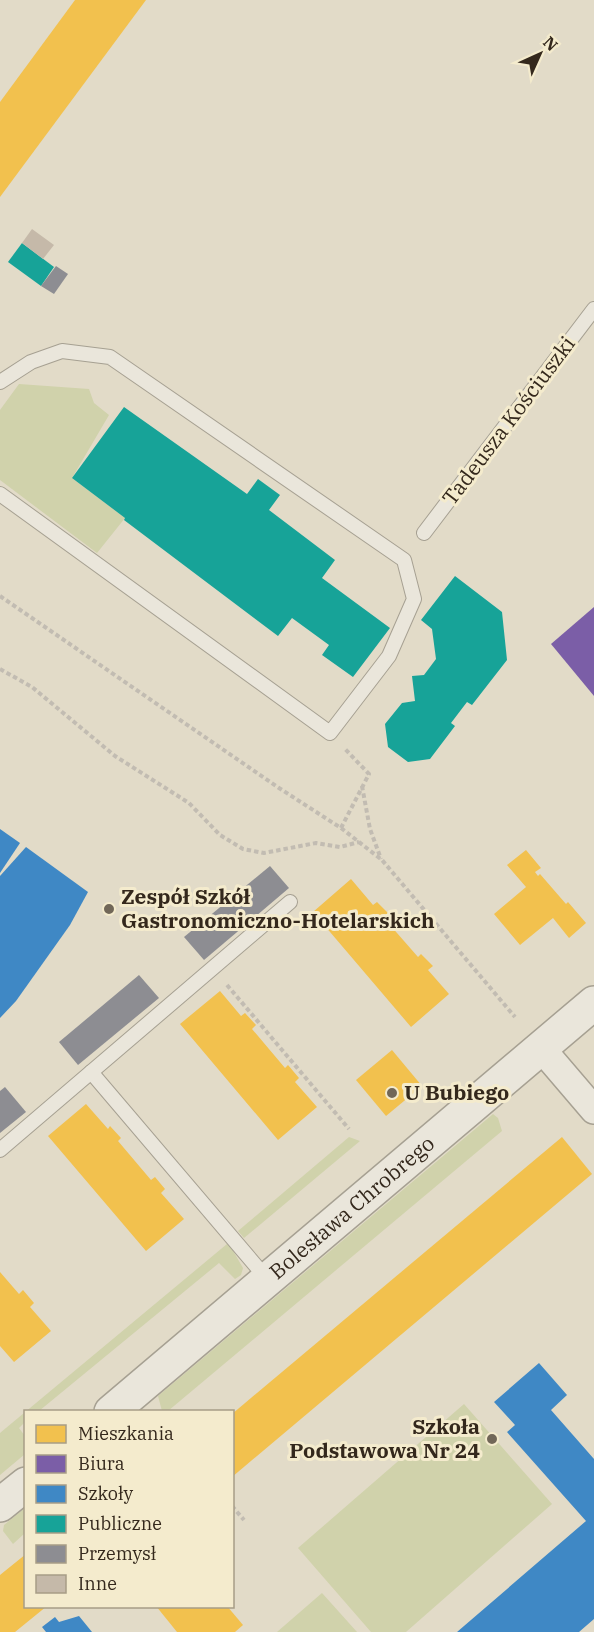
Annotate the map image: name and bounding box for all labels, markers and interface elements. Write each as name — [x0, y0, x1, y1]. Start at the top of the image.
north arrow — [510, 24, 570, 84]
text: N — [539, 32, 562, 55]
street label: Tadeusza Kościuszki — [436, 330, 581, 510]
place label: Zespół Szkół Gastronomiczno-Hotelarskich — [121, 882, 435, 934]
marker: Zespół Szkół Gastronomiczno-Hotelarskich — [102, 902, 116, 916]
place label: U Bubiego — [404, 1078, 509, 1106]
marker: U Bubiego — [385, 1086, 399, 1100]
street label: Bolesława Chrobrego — [263, 1129, 440, 1285]
legend — [24, 1410, 234, 1608]
place label: Szkoła Podstawowa Nr 24 — [289, 1412, 480, 1464]
text: Mieszkania — [78, 1422, 174, 1445]
marker: Szkoła Podstawowa Nr 24 — [485, 1432, 499, 1446]
text: Biura — [78, 1452, 125, 1475]
text: Szkoły — [78, 1482, 133, 1505]
text: Publiczne — [78, 1512, 162, 1535]
text: Przemysł — [78, 1542, 157, 1565]
text: Inne — [78, 1572, 117, 1595]

